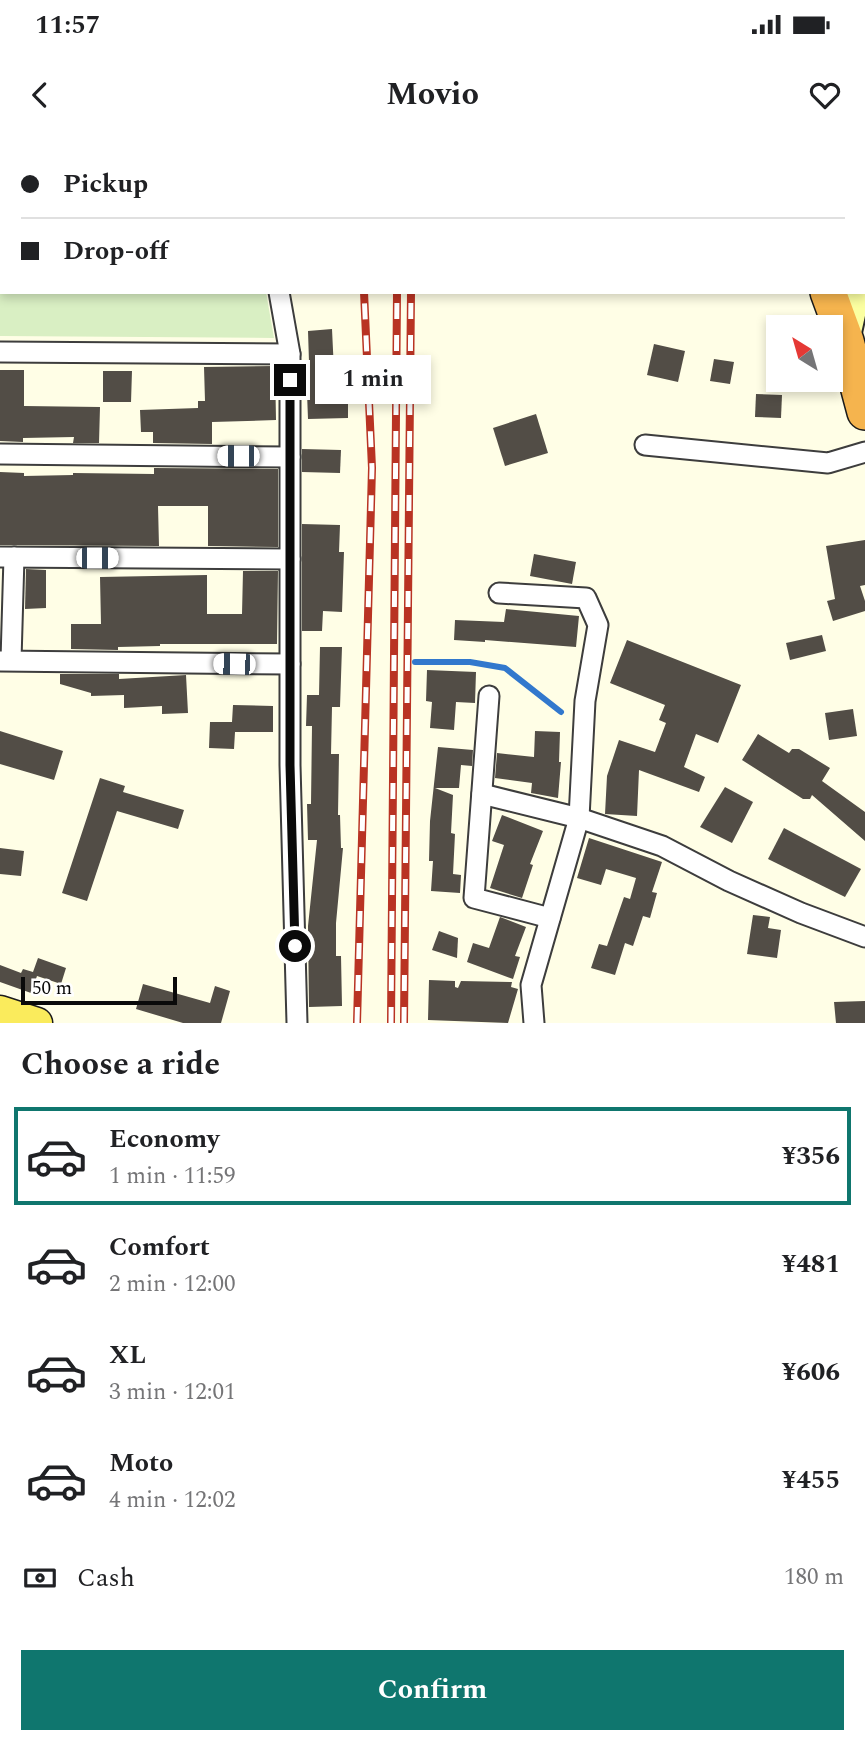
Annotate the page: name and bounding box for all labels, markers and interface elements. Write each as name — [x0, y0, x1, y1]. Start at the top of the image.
text: 11:57 — [35, 5, 100, 45]
text: Movio — [386, 70, 479, 119]
icon: back — [21, 76, 59, 114]
icon: heart — [806, 76, 844, 114]
text: Pickup — [63, 164, 148, 204]
text: Drop-off — [63, 231, 168, 271]
north arrow — [766, 315, 844, 392]
map controls — [766, 315, 843, 392]
callout: 1 min — [314, 356, 430, 404]
text: 1 min — [342, 362, 404, 397]
route end — [274, 364, 306, 396]
car — [218, 446, 260, 467]
car — [77, 548, 119, 569]
car — [213, 653, 256, 675]
route start — [279, 930, 311, 962]
scale bar — [21, 974, 177, 1006]
text: 50 m — [32, 974, 72, 1003]
text: Choose a ride — [21, 1040, 220, 1089]
text: Economy — [109, 1119, 219, 1159]
icon: car — [25, 1125, 88, 1188]
text: ¥356 — [782, 1136, 840, 1176]
text: 1 min · 11:59 — [109, 1159, 236, 1194]
text: Comfort — [109, 1227, 210, 1267]
icon: car — [25, 1233, 88, 1296]
text: ¥481 — [782, 1244, 840, 1284]
text: 2 min · 12:00 — [109, 1267, 236, 1302]
text: XL — [109, 1335, 146, 1375]
icon: car — [25, 1341, 88, 1404]
text: ¥606 — [782, 1352, 840, 1392]
text: 3 min · 12:01 — [109, 1375, 236, 1410]
text: Moto — [109, 1443, 173, 1483]
icon: car — [25, 1449, 88, 1512]
text: ¥455 — [782, 1460, 840, 1500]
text: 4 min · 12:02 — [109, 1483, 236, 1518]
text: Cash — [77, 1558, 135, 1598]
icon: cash — [21, 1559, 59, 1597]
text: 180 m — [784, 1560, 844, 1595]
button: Confirm — [21, 1650, 844, 1730]

